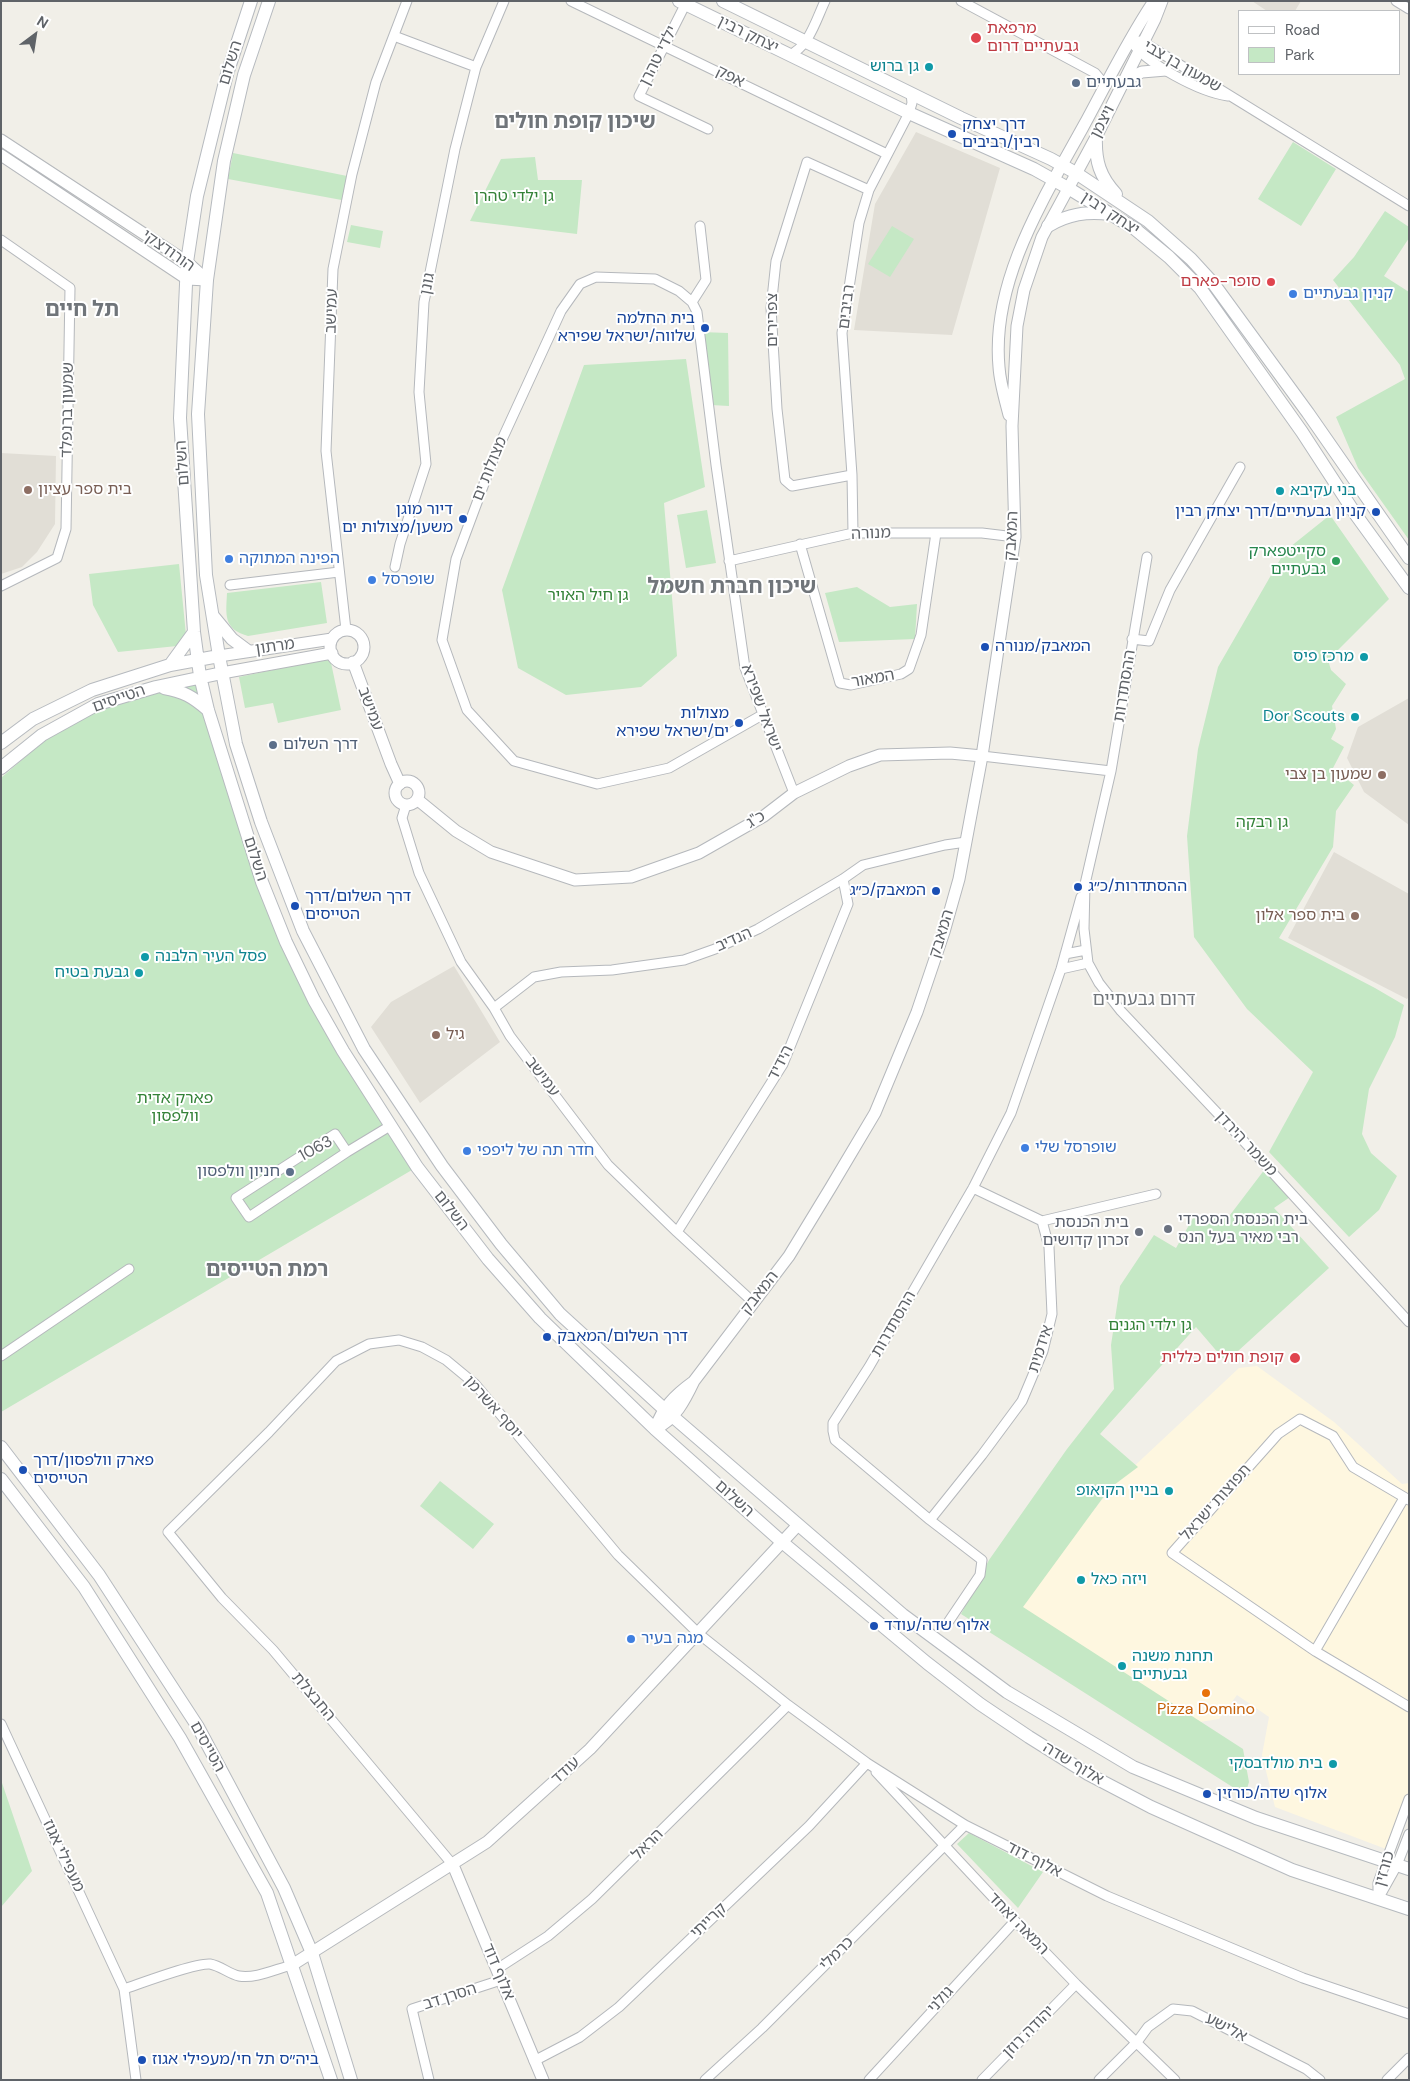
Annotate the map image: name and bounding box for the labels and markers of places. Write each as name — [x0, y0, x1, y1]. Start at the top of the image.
place label: מרפאת גבעתיים דרום — [987, 19, 1079, 57]
marker: מרפאת גבעתיים דרום — [969, 31, 983, 45]
place label: גן ברוש — [870, 57, 919, 77]
marker: גן ברוש — [923, 61, 935, 73]
place label: גבעתיים — [1086, 73, 1141, 93]
marker: גבעתיים — [1070, 77, 1082, 89]
place label: דרך יצחק רבין/רביבים — [962, 115, 1040, 153]
marker: דרך יצחק רבין/רביבים — [946, 128, 958, 140]
place label: סופר-פארם — [1181, 272, 1261, 292]
marker: סופר-פארם — [1265, 276, 1277, 288]
place label: קניון גבעתיים — [1303, 284, 1393, 304]
marker: קניון גבעתיים — [1287, 288, 1299, 300]
place label: בית החלמה שלווה/ישראל שפירא — [558, 309, 695, 347]
marker: בית החלמה שלווה/ישראל שפירא — [699, 322, 711, 334]
place label: בית ספר עציון — [38, 480, 132, 500]
place label: בני עקיבא — [1290, 481, 1356, 501]
marker: בית ספר עציון — [22, 484, 34, 496]
marker: בני עקיבא — [1274, 485, 1286, 497]
place label: דיור מוגן משען/מצולות ים — [342, 500, 453, 538]
place label: קניון גבעתיים/דרך יצחק רבין — [1175, 502, 1366, 522]
marker: קניון גבעתיים/דרך יצחק רבין — [1370, 506, 1382, 518]
marker: דיור מוגן משען/מצולות ים — [457, 513, 469, 525]
place label: סקייטפארק גבעתיים — [1248, 542, 1326, 580]
place label: הפינה המתוקה — [239, 549, 340, 569]
marker: הפינה המתוקה — [223, 553, 235, 565]
marker: סקייטפארק גבעתיים — [1330, 555, 1342, 567]
place label: שופרסל — [382, 570, 435, 590]
marker: שופרסל — [366, 574, 378, 586]
place label: המאבק/מנורה — [995, 637, 1091, 657]
marker: המאבק/מנורה — [979, 641, 991, 653]
place label: מרכז פיס — [1293, 647, 1354, 667]
marker: מרכז פיס — [1358, 651, 1370, 663]
place label: מצולות ים/ישראל שפירא — [616, 704, 729, 742]
place label: Dor Scouts — [1263, 707, 1345, 727]
marker: Dor Scouts — [1349, 711, 1361, 723]
marker: מצולות ים/ישראל שפירא — [733, 717, 745, 729]
place label: דרך השלום — [283, 735, 358, 755]
marker: דרך השלום — [267, 739, 279, 751]
place label: שמעון בן צבי — [1285, 765, 1372, 785]
marker: שמעון בן צבי — [1376, 769, 1388, 781]
place label: ההסתדרות/כ״ג — [1088, 877, 1187, 897]
place label: המאבק/כ״ג — [850, 881, 926, 901]
marker: ההסתדרות/כ״ג — [1072, 881, 1084, 893]
marker: המאבק/כ״ג — [930, 885, 942, 897]
place label: דרך השלום/דרך הטייסים — [305, 887, 411, 925]
marker: דרך השלום/דרך הטייסים — [289, 900, 301, 912]
place label: בית ספר אלון — [1255, 906, 1345, 926]
marker: בית ספר אלון — [1349, 910, 1361, 922]
place label: פסל העיר הלבנה — [155, 947, 267, 967]
marker: פסל העיר הלבנה — [139, 951, 151, 963]
place label: גבעת בטיח — [55, 963, 129, 983]
marker: גבעת בטיח — [133, 967, 145, 979]
place label: גיל — [446, 1025, 465, 1045]
marker: גיל — [430, 1029, 442, 1041]
place label: שופרסל שלי — [1035, 1138, 1117, 1158]
place label: חדר תה של ליפפי — [477, 1141, 594, 1161]
marker: שופרסל שלי — [1019, 1142, 1031, 1154]
marker: חדר תה של ליפפי — [461, 1145, 473, 1157]
place label: חניון וולפסון — [197, 1162, 280, 1182]
marker: חניון וולפסון — [284, 1166, 296, 1178]
place label: בית הכנסת הספרדי רבי מאיר בעל הנס — [1178, 1210, 1308, 1248]
place label: בית הכנסת זכרון קדושים — [1042, 1213, 1129, 1251]
marker: בית הכנסת הספרדי רבי מאיר בעל הנס — [1162, 1223, 1174, 1235]
marker: בית הכנסת זכרון קדושים — [1133, 1226, 1145, 1238]
place label: דרך השלום/המאבק — [557, 1327, 688, 1347]
marker: דרך השלום/המאבק — [541, 1331, 553, 1343]
place label: קופת חולים כללית — [1161, 1348, 1284, 1368]
marker: קופת חולים כללית — [1288, 1351, 1302, 1365]
place label: פארק וולפסון/דרך הטייסים — [33, 1451, 154, 1489]
marker: פארק וולפסון/דרך הטייסים — [17, 1464, 29, 1476]
place label: בניין הקואופ — [1076, 1481, 1159, 1501]
marker: בניין הקואופ — [1163, 1485, 1175, 1497]
place label: ויזה כאל — [1091, 1570, 1147, 1590]
marker: ויזה כאל — [1075, 1574, 1087, 1586]
place label: אלוף שדה/עודד — [884, 1616, 989, 1636]
marker: אלוף שדה/עודד — [868, 1620, 880, 1632]
place label: מגה בעיר — [641, 1629, 703, 1649]
marker: מגה בעיר — [625, 1633, 637, 1645]
place label: תחנת משנה גבעתיים — [1132, 1647, 1213, 1685]
marker: תחנת משנה גבעתיים — [1116, 1660, 1128, 1672]
marker: Pizza Domino — [1200, 1687, 1212, 1699]
place label: Pizza Domino — [1157, 1700, 1255, 1720]
place label: בית מולדבסקי — [1229, 1754, 1323, 1774]
marker: בית מולדבסקי — [1327, 1758, 1339, 1770]
place label: אלוף שדה/כורזין — [1217, 1784, 1327, 1804]
marker: אלוף שדה/כורזין — [1201, 1788, 1213, 1800]
place label: ביה״ס תל חי/מעפילי אגוז — [152, 2050, 319, 2070]
marker: ביה״ס תל חי/מעפילי אגוז — [136, 2054, 148, 2066]

